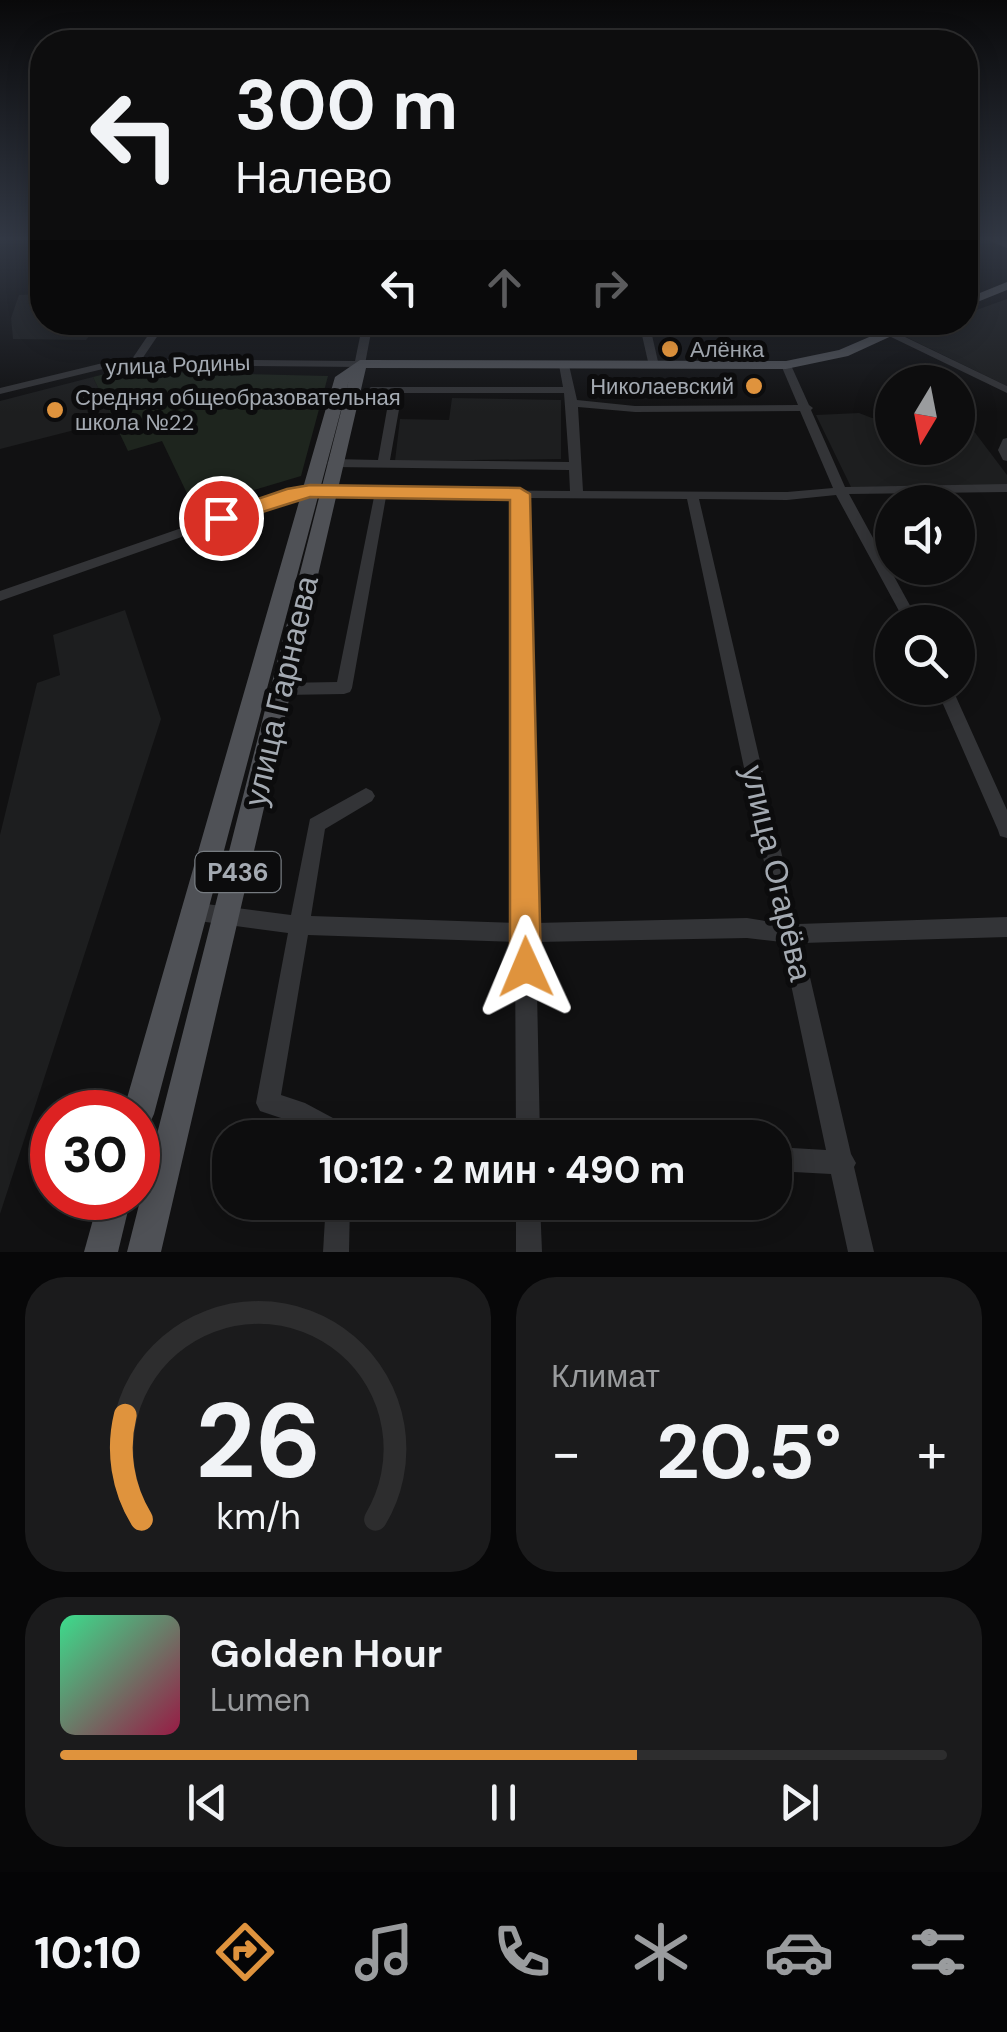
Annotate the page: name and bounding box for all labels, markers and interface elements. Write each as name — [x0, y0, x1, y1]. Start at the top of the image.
text: 300 m — [235, 60, 458, 151]
icon: left — [70, 70, 200, 200]
text: Налево — [235, 148, 392, 207]
icon: left — [372, 260, 427, 315]
icon: ahead — [477, 260, 532, 315]
icon: right — [582, 260, 637, 315]
place label: Алёнка — [690, 335, 765, 364]
marker: Алёнка — [659, 338, 681, 360]
street label: улица Родины — [105, 348, 251, 382]
north arrow — [875, 365, 975, 465]
map controls — [875, 365, 975, 705]
place label: Николаевский — [590, 372, 734, 401]
marker: Николаевский — [743, 375, 765, 397]
place label: Средняя общеобразовательная школа №22 — [75, 383, 401, 437]
marker: Средняя общеобразовательная школа №22 — [44, 399, 66, 421]
pin — [179, 476, 264, 561]
button: sound — [875, 485, 975, 585]
icon: arrive — [194, 491, 249, 546]
street label: улица Гарнаева — [234, 571, 328, 810]
button: search — [875, 605, 975, 705]
street label: улица Огарёва — [732, 761, 822, 985]
road number: P436 — [196, 852, 280, 892]
position arrow — [474, 915, 578, 1019]
speed limit sign: 30 — [30, 1090, 160, 1220]
text: 10:12 · 2 мин · 490 m — [319, 1145, 685, 1195]
text: Климат — [551, 1355, 660, 1397]
text: 26 — [195, 1374, 321, 1509]
text: 20.5° — [656, 1404, 842, 1501]
text: − — [551, 1417, 581, 1489]
text: + — [917, 1417, 947, 1489]
text: km/h — [216, 1494, 300, 1540]
text: Golden Hour — [210, 1629, 442, 1679]
text: Lumen — [210, 1679, 310, 1721]
icon: previous — [180, 1775, 235, 1830]
icon: pause — [476, 1775, 531, 1830]
icon: next — [772, 1775, 827, 1830]
icon: directions — [210, 1917, 280, 1987]
icon: music — [349, 1917, 419, 1987]
icon: phone — [487, 1917, 557, 1987]
icon: climate — [626, 1917, 696, 1987]
icon: car — [764, 1917, 834, 1987]
icon: filters — [903, 1917, 973, 1987]
text: 10:10 — [34, 1923, 142, 1982]

